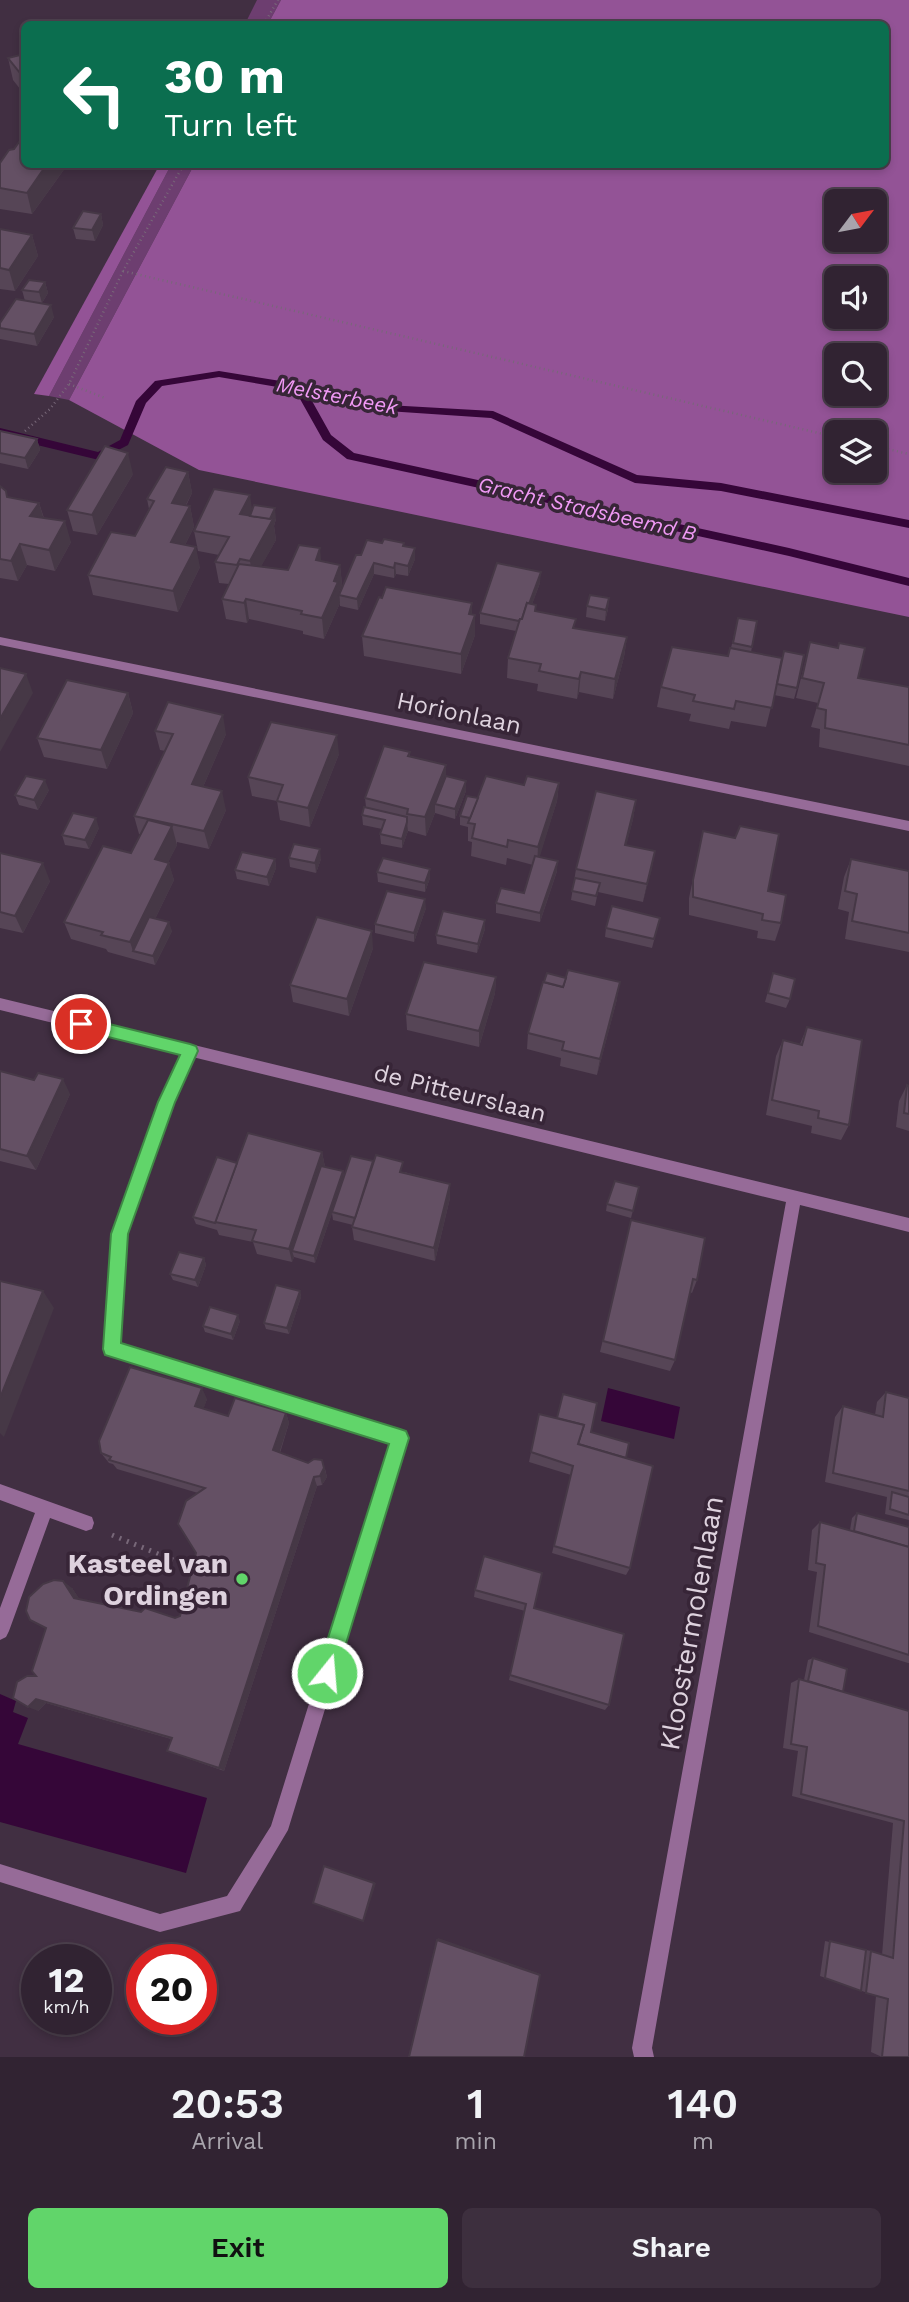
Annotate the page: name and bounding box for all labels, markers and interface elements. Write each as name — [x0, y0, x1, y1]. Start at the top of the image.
text: 30 m — [164, 47, 285, 105]
icon: left — [49, 49, 140, 140]
text: Turn left — [164, 106, 297, 144]
north arrow — [824, 189, 887, 252]
map controls — [824, 189, 887, 483]
button: sound — [824, 266, 887, 329]
button: search — [824, 343, 887, 406]
water label: Melsterbeek — [274, 371, 401, 420]
button: layers — [824, 420, 887, 483]
water label: Gracht Stadsbeemd B — [476, 471, 699, 546]
street label: Horionlaan — [394, 686, 524, 740]
pin — [51, 994, 111, 1054]
icon: arrive — [62, 1005, 100, 1043]
street label: de Pitteurslaan — [371, 1058, 549, 1128]
street label: Kloostermolenlaan — [653, 1493, 730, 1753]
place label: Kasteel van Ordingen — [68, 1547, 228, 1612]
marker: Kasteel van Ordingen — [234, 1571, 250, 1587]
position arrow — [290, 1636, 364, 1710]
speed limit sign: 20 — [126, 1944, 217, 2035]
text: 12 — [49, 1959, 84, 2001]
text: km/h — [43, 1996, 90, 2017]
text: 20:53 — [171, 2079, 284, 2128]
text: 1 — [467, 2079, 484, 2128]
text: 140 — [668, 2079, 738, 2128]
text: Arrival — [191, 2128, 263, 2155]
text: min — [455, 2128, 497, 2155]
text: m — [692, 2128, 714, 2155]
button: Exit — [28, 2208, 448, 2288]
button: Share — [462, 2208, 881, 2288]

